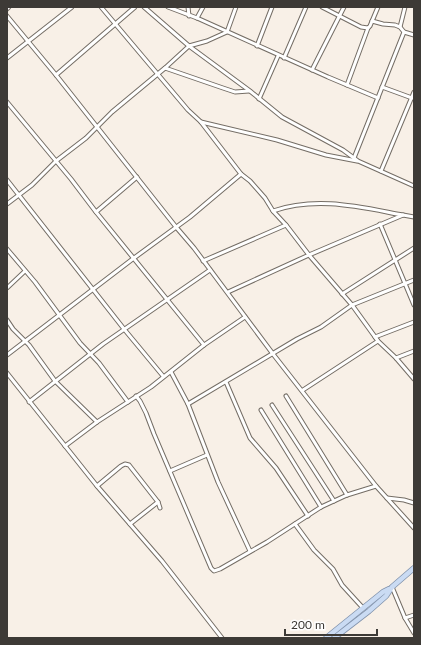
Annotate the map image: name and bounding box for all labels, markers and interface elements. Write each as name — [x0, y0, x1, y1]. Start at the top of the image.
scale bar — [285, 611, 377, 637]
text: 200 m — [291, 617, 325, 632]

